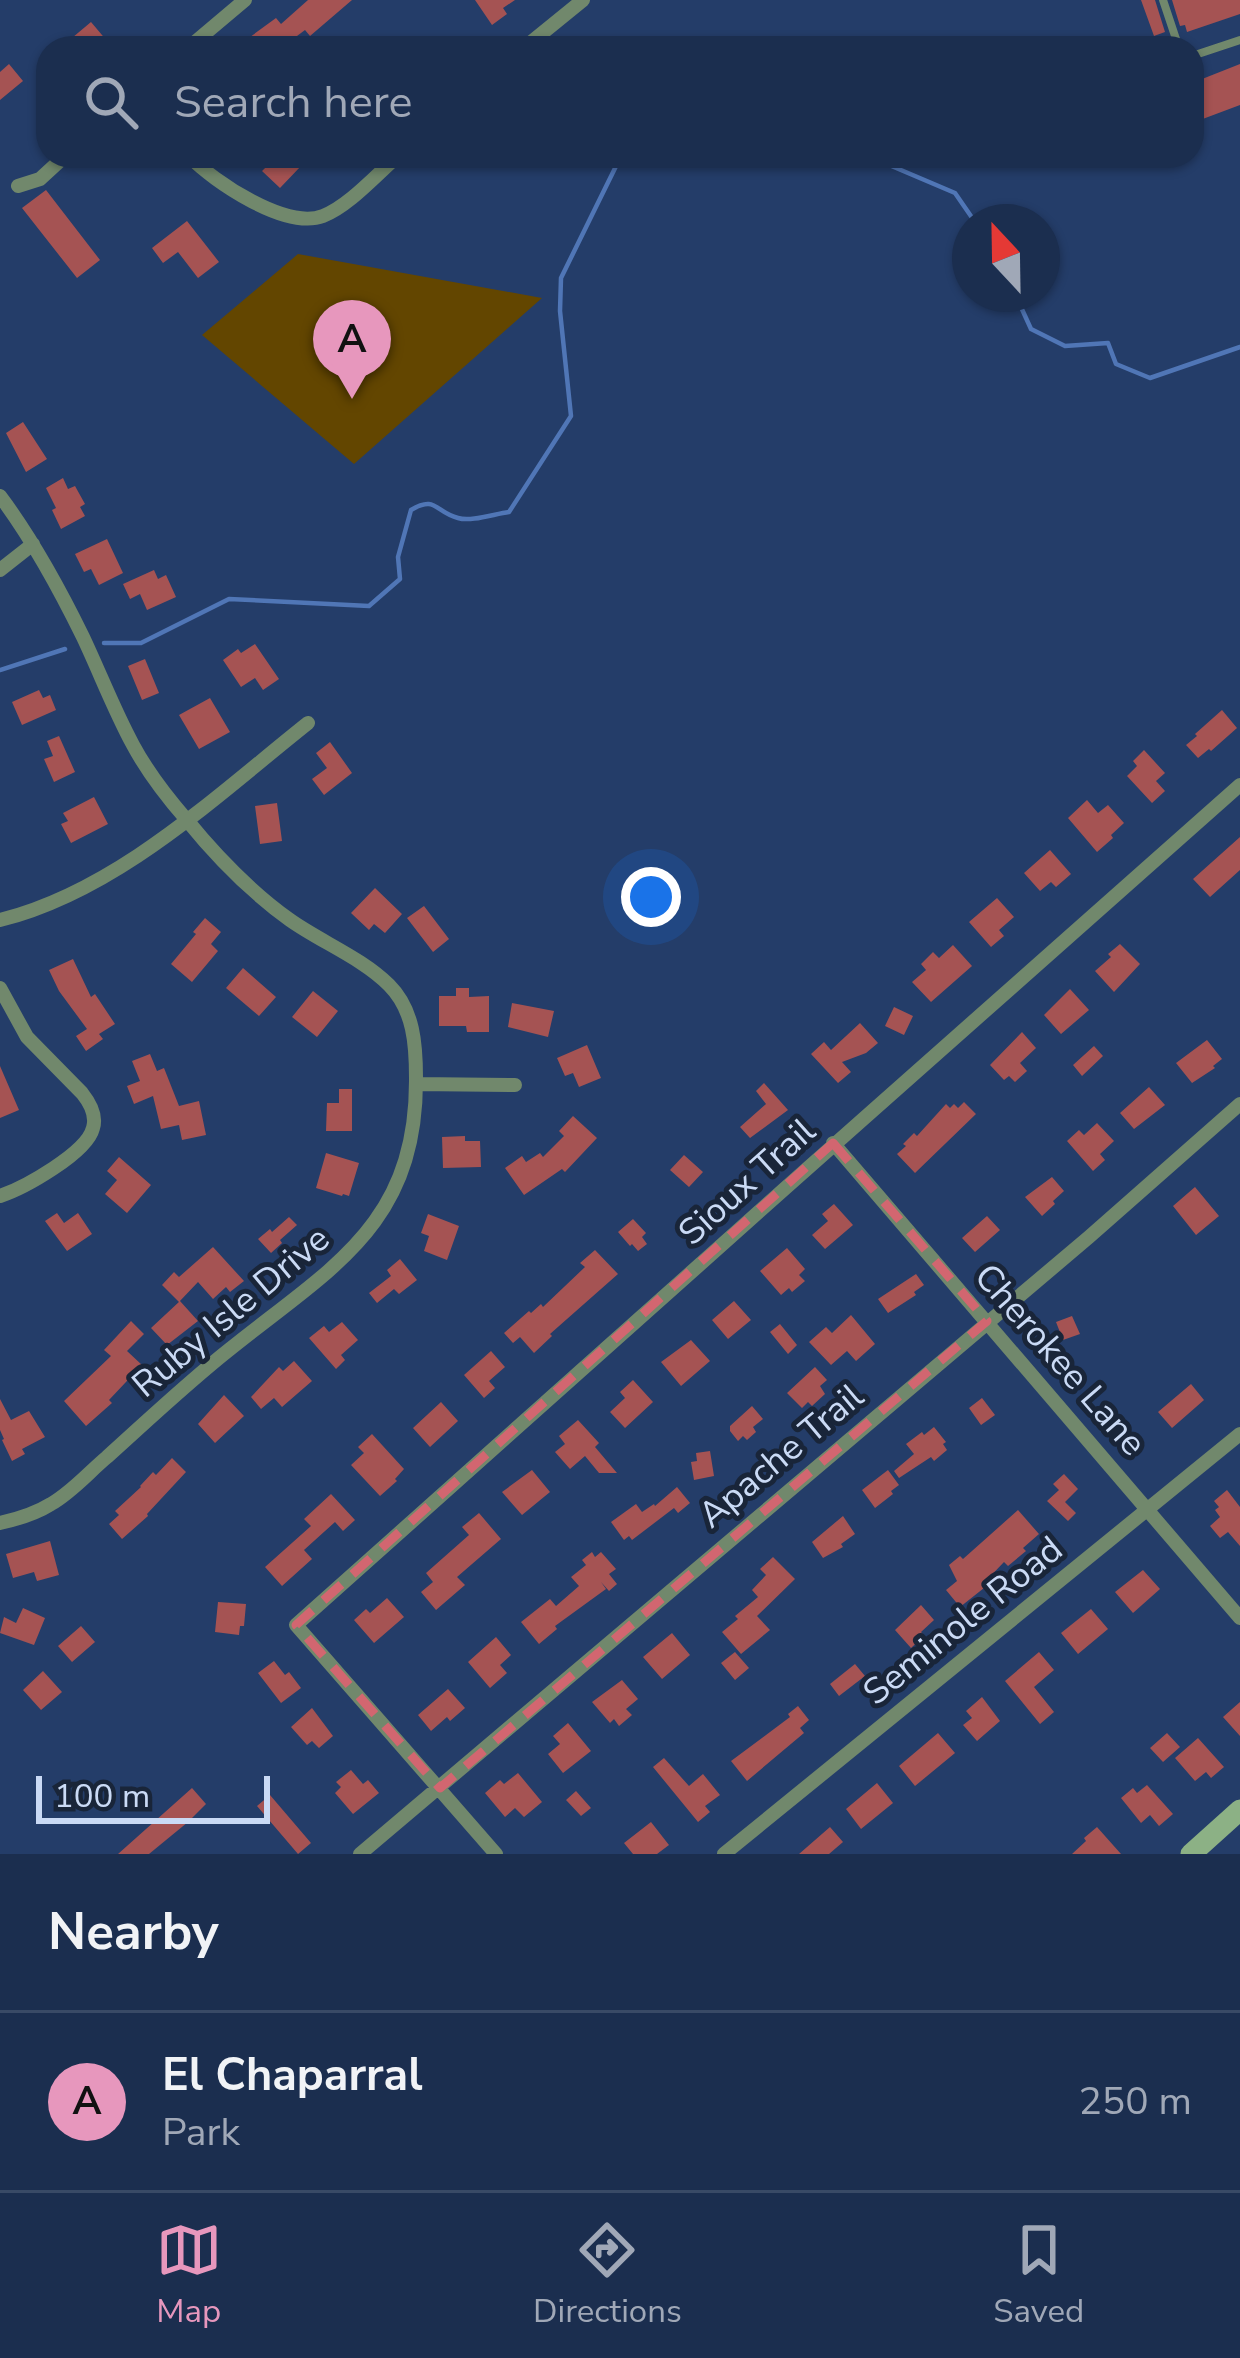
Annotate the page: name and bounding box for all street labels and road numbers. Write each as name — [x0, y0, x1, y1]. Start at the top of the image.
street label: Sioux Trail — [668, 1107, 826, 1257]
street label: Ruby Isle Drive — [122, 1215, 340, 1409]
street label: Cherokee Lane — [963, 1253, 1157, 1467]
street label: Apache Trail — [688, 1372, 874, 1540]
street label: Seminole Road — [853, 1525, 1073, 1717]

